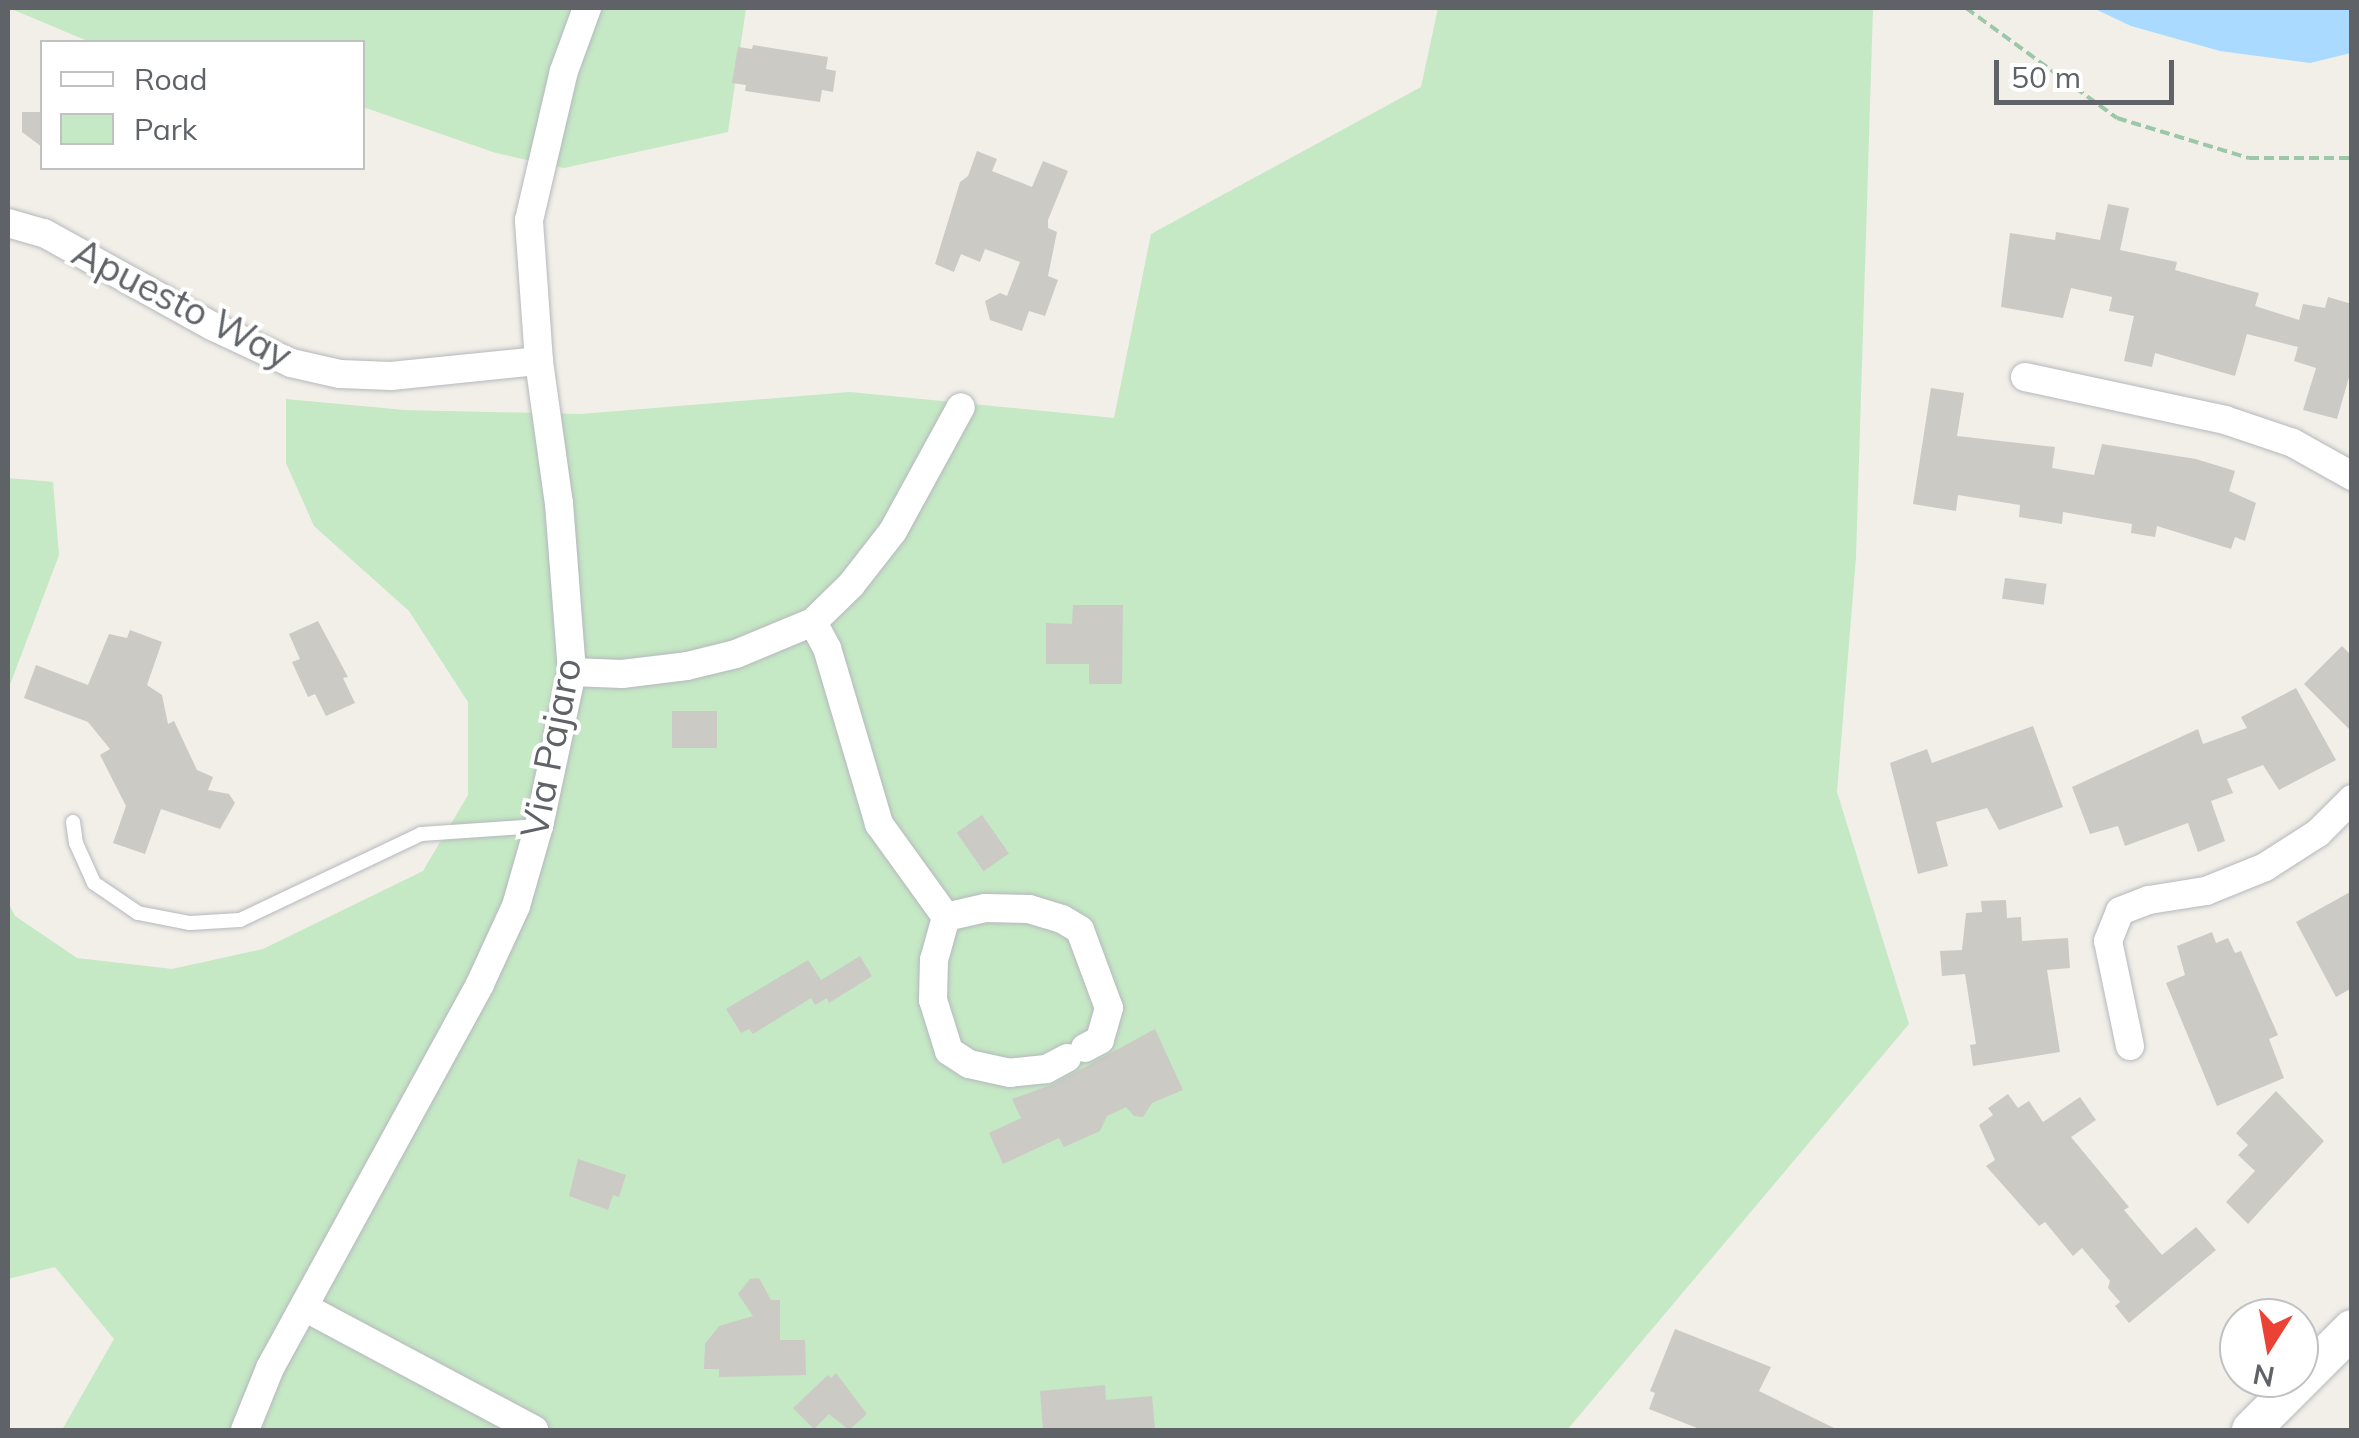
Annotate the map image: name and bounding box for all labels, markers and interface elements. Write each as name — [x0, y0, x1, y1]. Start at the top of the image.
legend — [40, 40, 365, 170]
scale bar — [1999, 40, 2179, 102]
text: 50 m — [2011, 58, 2081, 96]
text: Road — [134, 60, 208, 98]
text: Park — [134, 110, 197, 148]
street label: Apuesto Way — [65, 229, 299, 379]
street label: Via Pajaro — [511, 654, 591, 842]
north arrow — [2219, 1298, 2319, 1398]
text: N — [2250, 1357, 2277, 1395]

